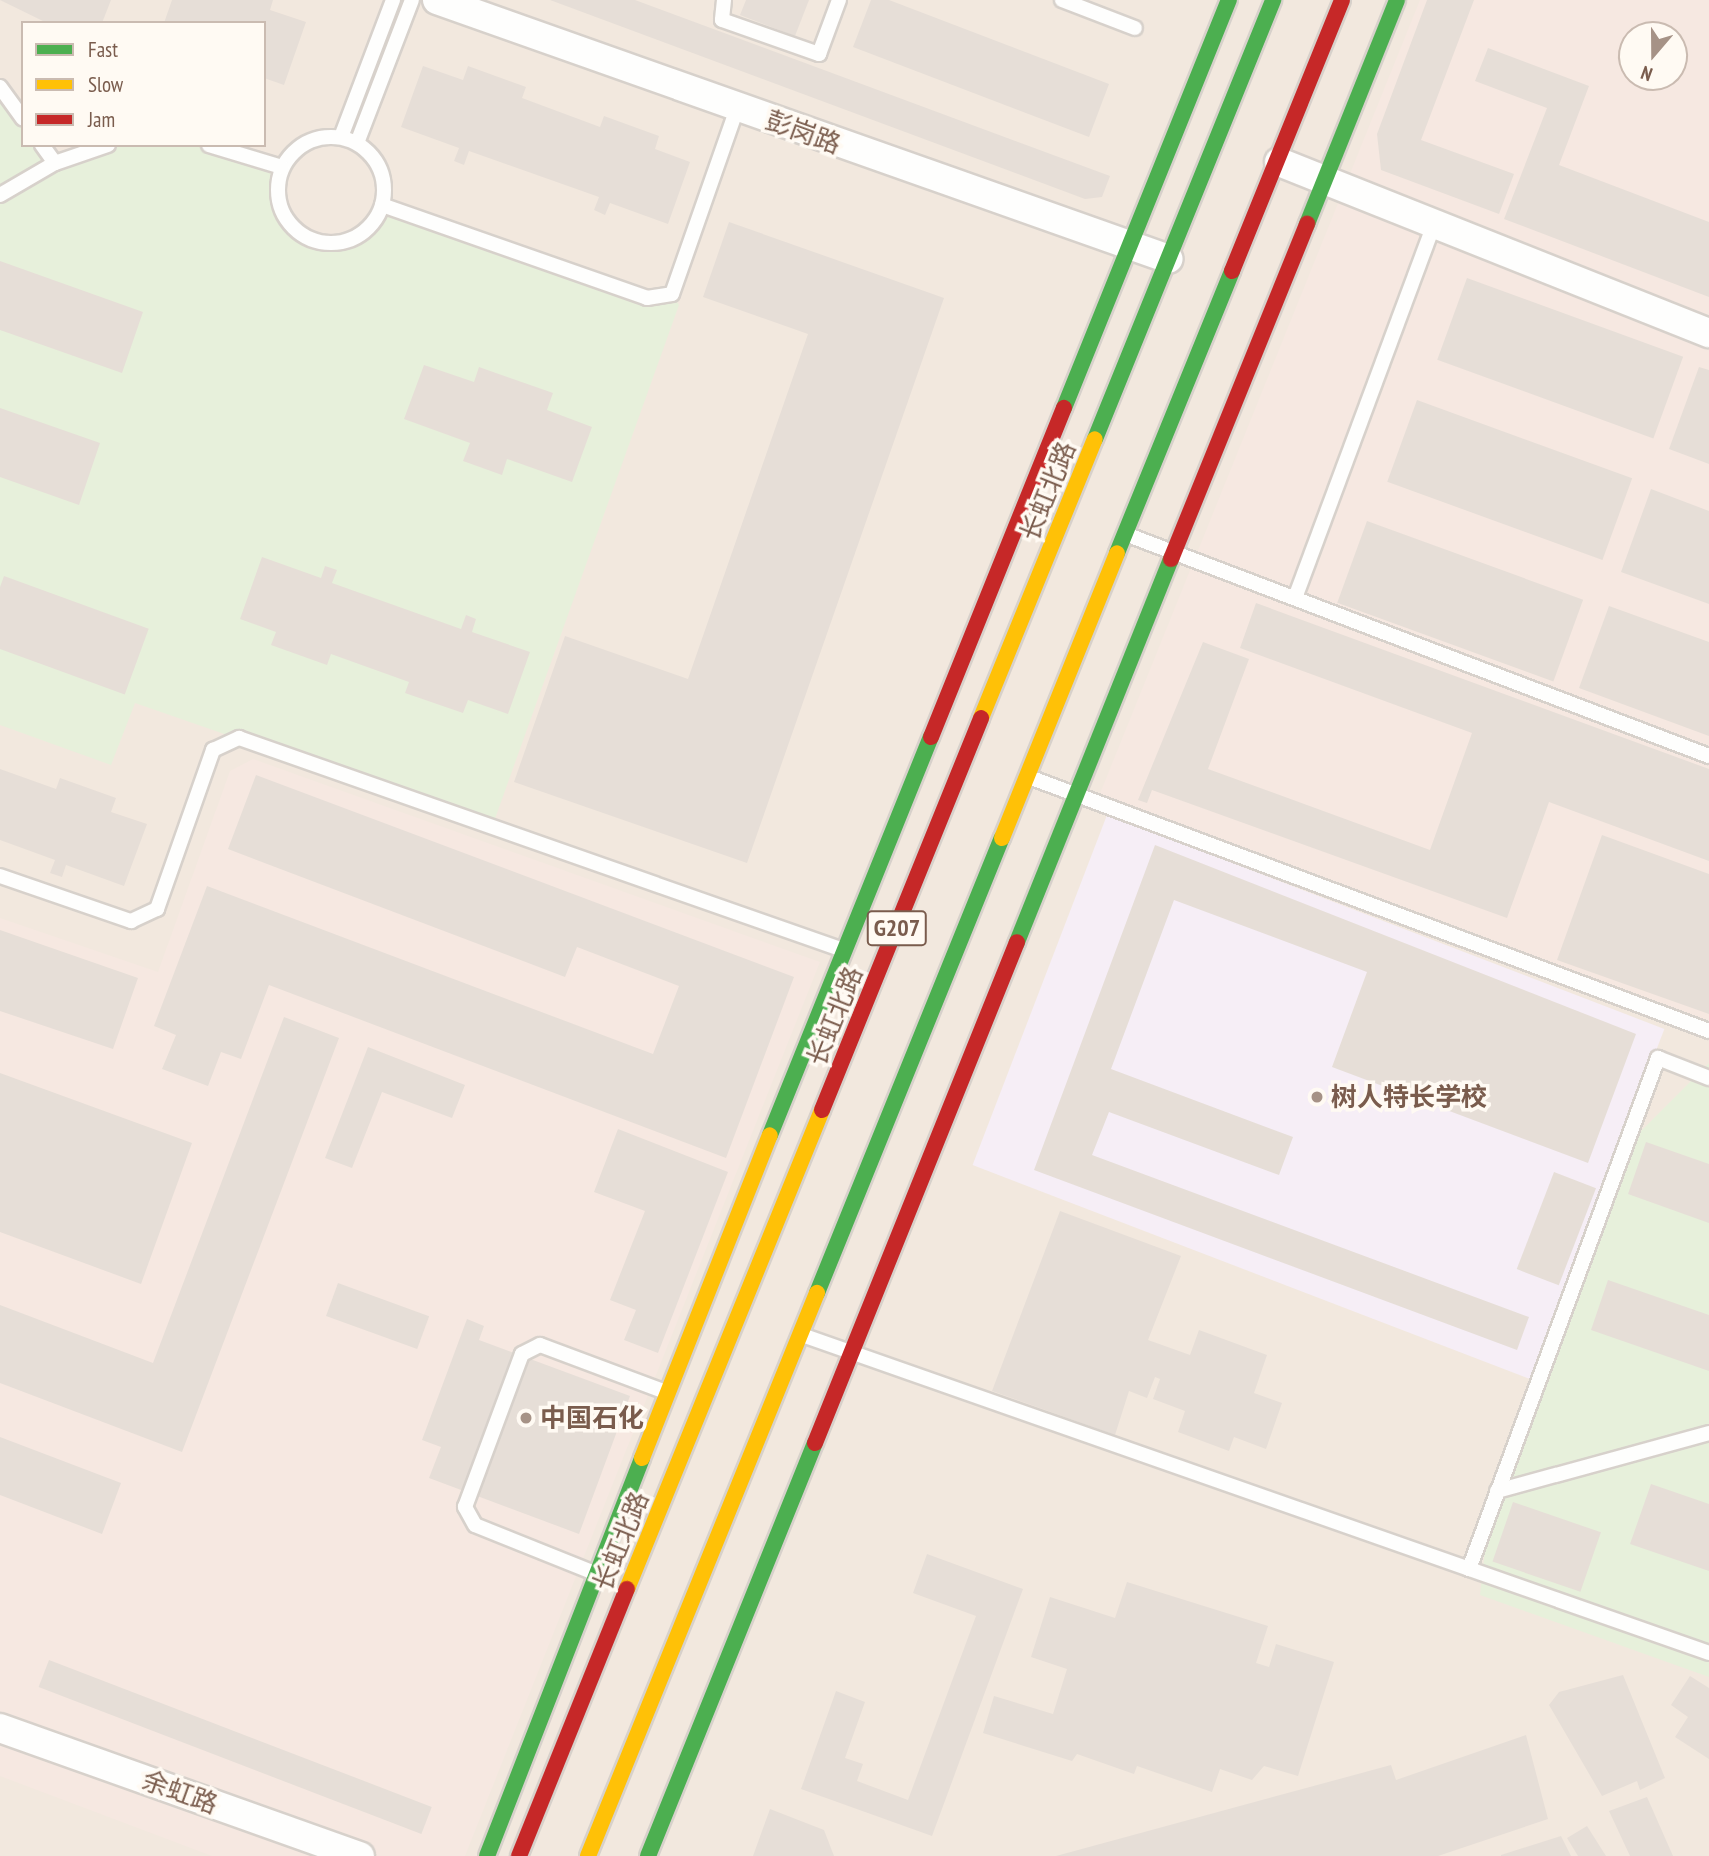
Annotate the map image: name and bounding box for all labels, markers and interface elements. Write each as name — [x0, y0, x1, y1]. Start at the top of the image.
legend — [21, 21, 266, 147]
north arrow — [1618, 21, 1688, 91]
text: Fast — [88, 36, 118, 63]
text: N — [1638, 61, 1655, 87]
text: Slow — [88, 71, 123, 98]
street label: 彭岗路 — [761, 104, 845, 160]
text: Jam — [88, 106, 115, 133]
street label: 长虹北路 — [1014, 437, 1082, 545]
road number: G207 — [866, 908, 928, 948]
street label: 长虹北路 — [801, 962, 869, 1070]
place label: 树人特长学校 — [1331, 1081, 1487, 1113]
marker: 树人特长学校 — [1309, 1089, 1325, 1105]
place label: 中国石化 — [540, 1402, 644, 1434]
marker: 中国石化 — [518, 1410, 534, 1426]
street label: 长虹北路 — [587, 1487, 655, 1595]
street label: 余虹路 — [138, 1764, 222, 1820]

